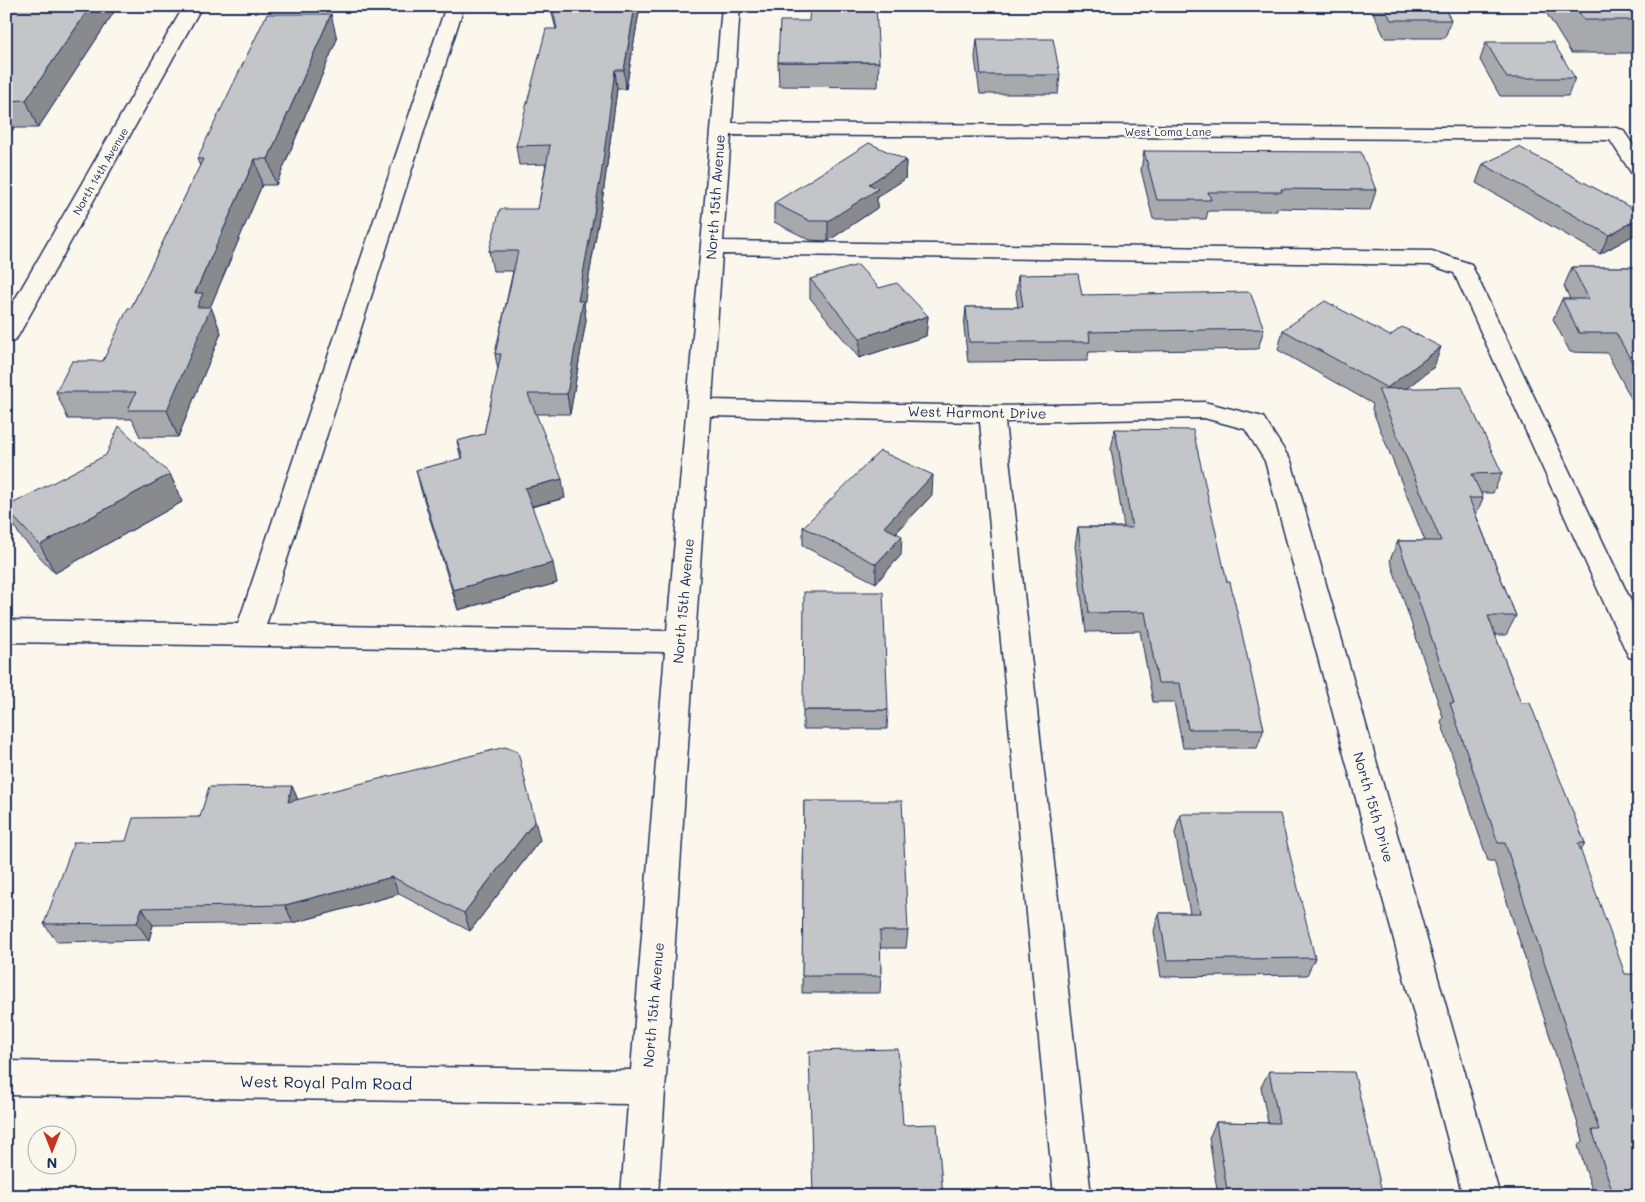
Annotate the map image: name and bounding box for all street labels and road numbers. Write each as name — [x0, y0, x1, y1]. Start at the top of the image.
street label: North 14th Avenue — [69, 124, 131, 218]
street label: West Loma Lane — [1124, 124, 1212, 139]
street label: North 15th Avenue — [701, 134, 729, 260]
street label: West Harmont Drive — [907, 401, 1047, 423]
street label: North 15th Avenue — [668, 538, 698, 664]
street label: North 15th Drive — [1349, 750, 1399, 864]
street label: North 15th Avenue — [638, 942, 668, 1068]
street label: West Royal Palm Road — [240, 1070, 412, 1094]

